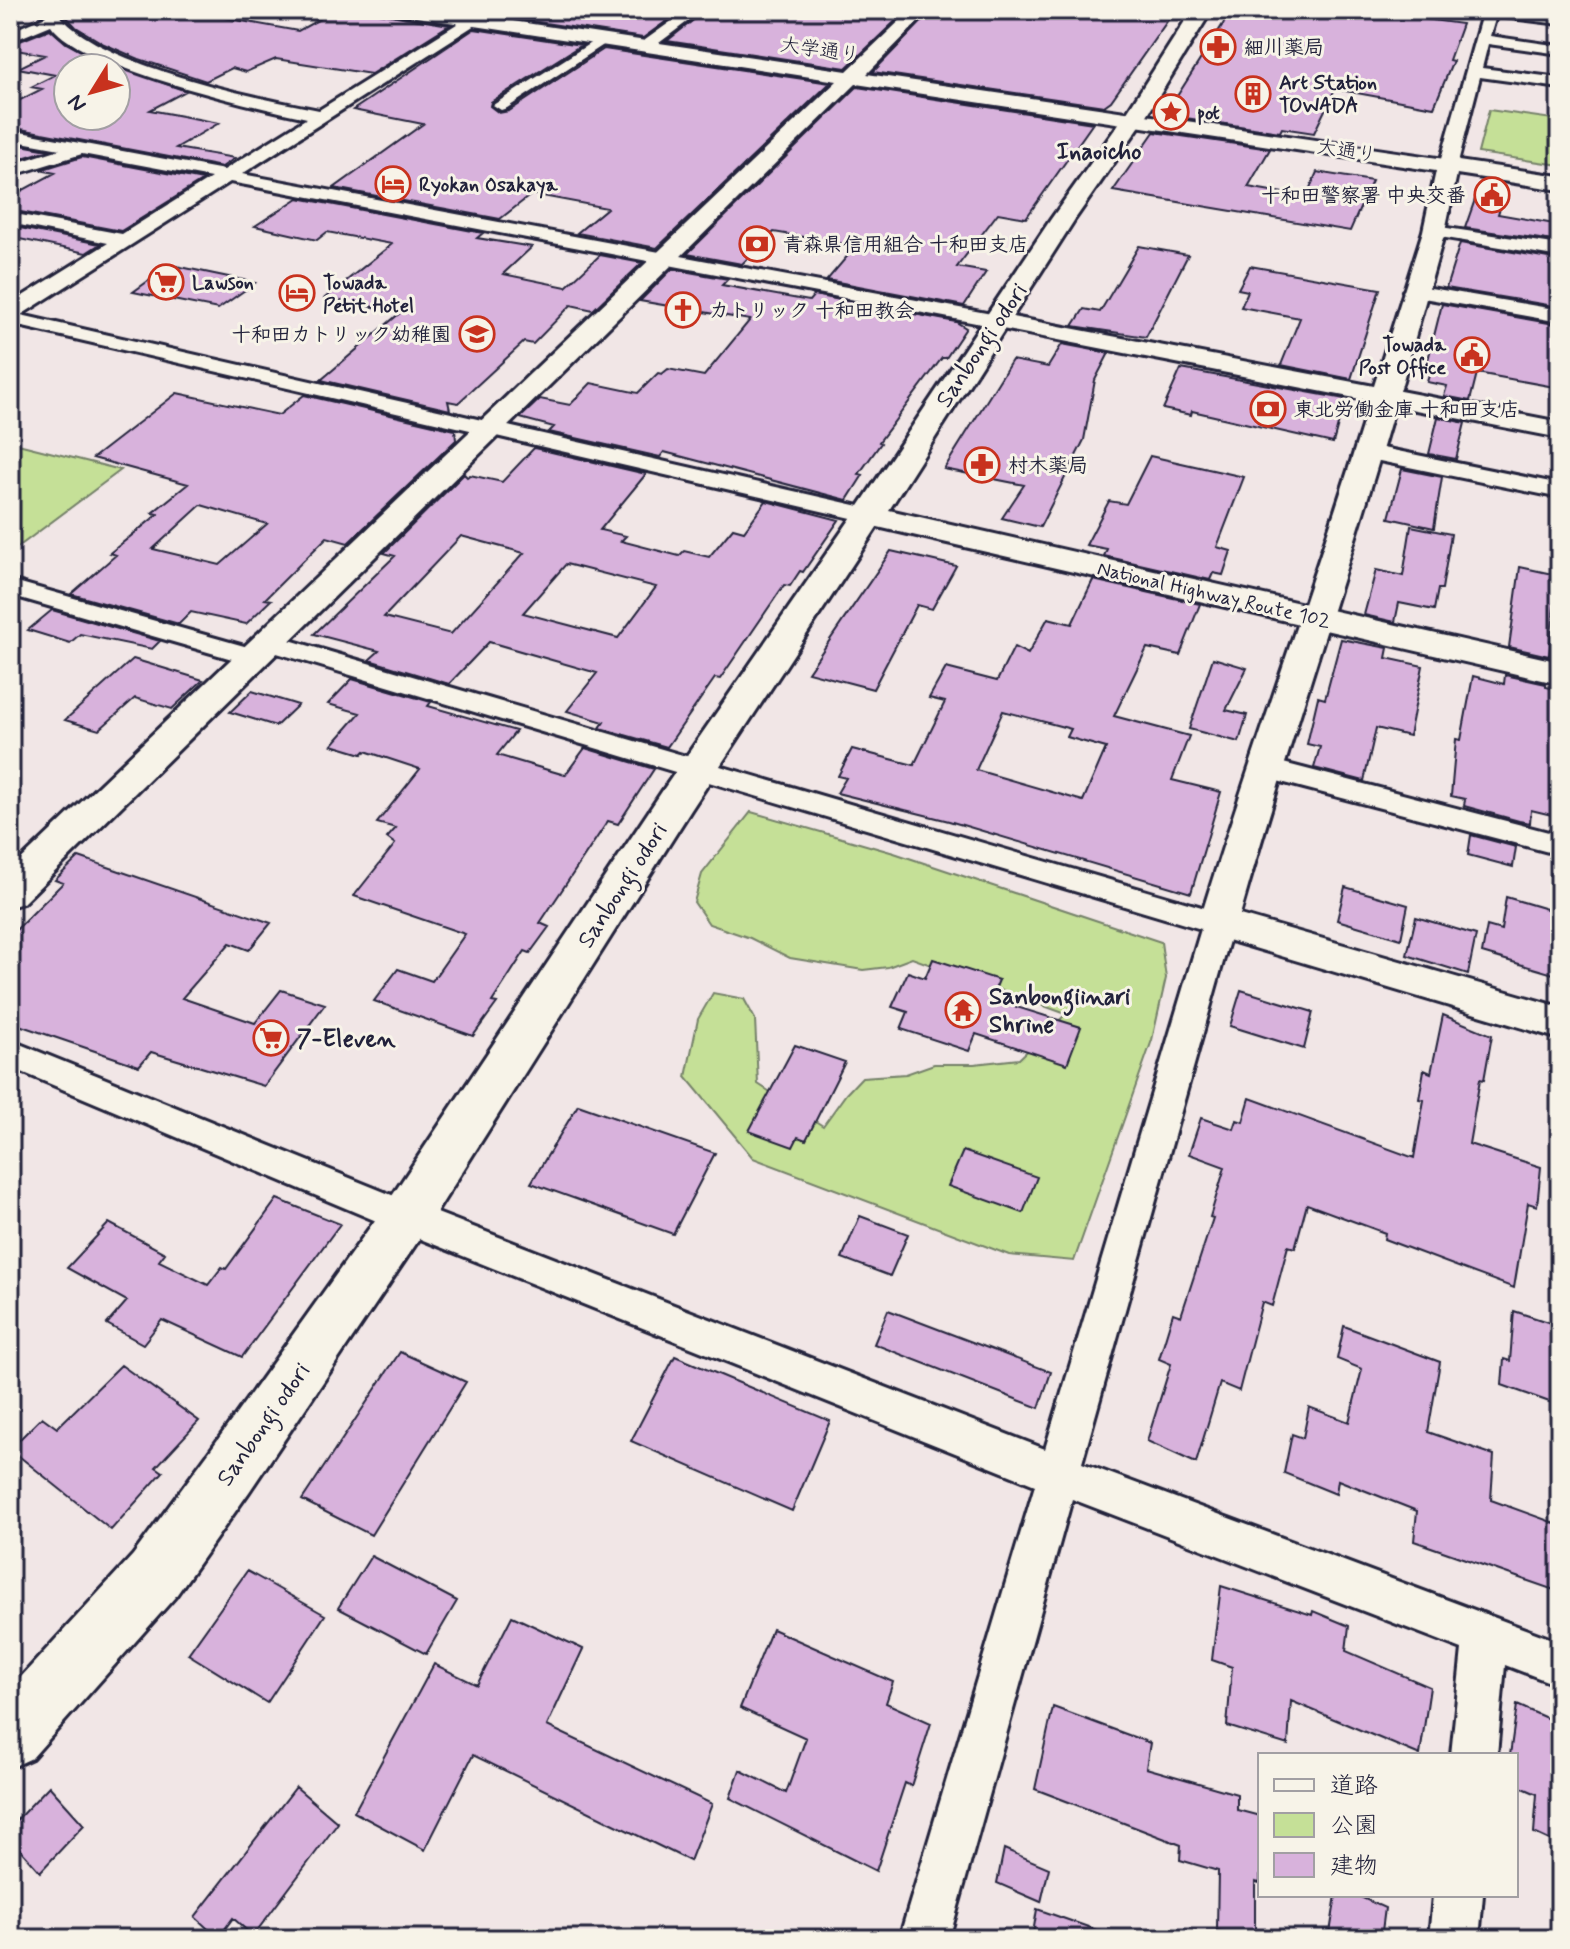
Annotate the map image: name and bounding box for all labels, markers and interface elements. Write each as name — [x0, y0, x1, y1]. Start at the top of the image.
pharmacy icon: 細川薬局 — [1199, 28, 1237, 66]
street label: 大学通り — [778, 32, 861, 69]
place label: 細川薬局 — [1244, 35, 1324, 62]
north arrow — [52, 52, 132, 132]
place label: Art Station TOWADA — [1279, 70, 1377, 120]
building icon: Art Station TOWADA — [1234, 75, 1272, 113]
text: N — [62, 89, 93, 117]
place icon: pot — [1152, 93, 1190, 131]
place label: pot — [1197, 100, 1220, 127]
street label: 大通り — [1315, 133, 1379, 170]
district label: Inaoicho — [1057, 137, 1141, 168]
hotel icon: Ryokan Osakaya — [374, 165, 412, 203]
place label: Ryokan Osakaya — [419, 172, 558, 199]
public building icon: 十和田警察署 中央交番 — [1473, 176, 1511, 214]
place label: 十和田警察署 中央交番 — [1261, 183, 1466, 210]
bank icon: 青森県信用組合 十和田支店 — [738, 225, 776, 263]
place label: 青森県信用組合 十和田支店 — [783, 232, 1028, 259]
supermarket icon: Lawson — [147, 263, 185, 301]
place label: Lawson — [192, 270, 254, 297]
place label: Towada Petit Hotel — [323, 270, 414, 320]
hotel icon: Towada Petit Hotel — [278, 274, 316, 312]
street label: Sanbongi odori — [929, 278, 1038, 416]
church icon: カトリック 十和田教会 — [664, 291, 702, 329]
place label: カトリック 十和田教会 — [709, 298, 914, 325]
school or university icon: 十和田カトリック幼稚園 — [458, 315, 496, 353]
place label: 十和田カトリック幼稚園 — [231, 322, 451, 349]
place label: Towada Post Office — [1359, 332, 1447, 382]
public building icon: Towada Post Office — [1453, 336, 1491, 374]
bank icon: 東北労働金庫 十和田支店 — [1249, 390, 1287, 428]
place label: 東北労働金庫 十和田支店 — [1294, 397, 1519, 424]
pharmacy icon: 村木薬局 — [963, 446, 1001, 484]
place label: 村木薬局 — [1008, 453, 1088, 480]
street label: National Highway Route 102 — [1094, 555, 1333, 635]
street label: Sanbongi odori — [571, 817, 678, 956]
place label: Sanbongiinari Shrine — [989, 982, 1131, 1041]
temple icon: Sanbongiinari Shrine — [944, 991, 982, 1029]
supermarket icon: 7-Eleven — [252, 1019, 290, 1057]
place label: 7-Eleven — [297, 1024, 396, 1055]
street label: Sanbongi odori — [210, 1357, 321, 1494]
legend — [1258, 1753, 1518, 1897]
text: 道路 — [1330, 1771, 1378, 1802]
text: 公園 — [1330, 1811, 1378, 1842]
text: 建物 — [1330, 1851, 1378, 1882]

